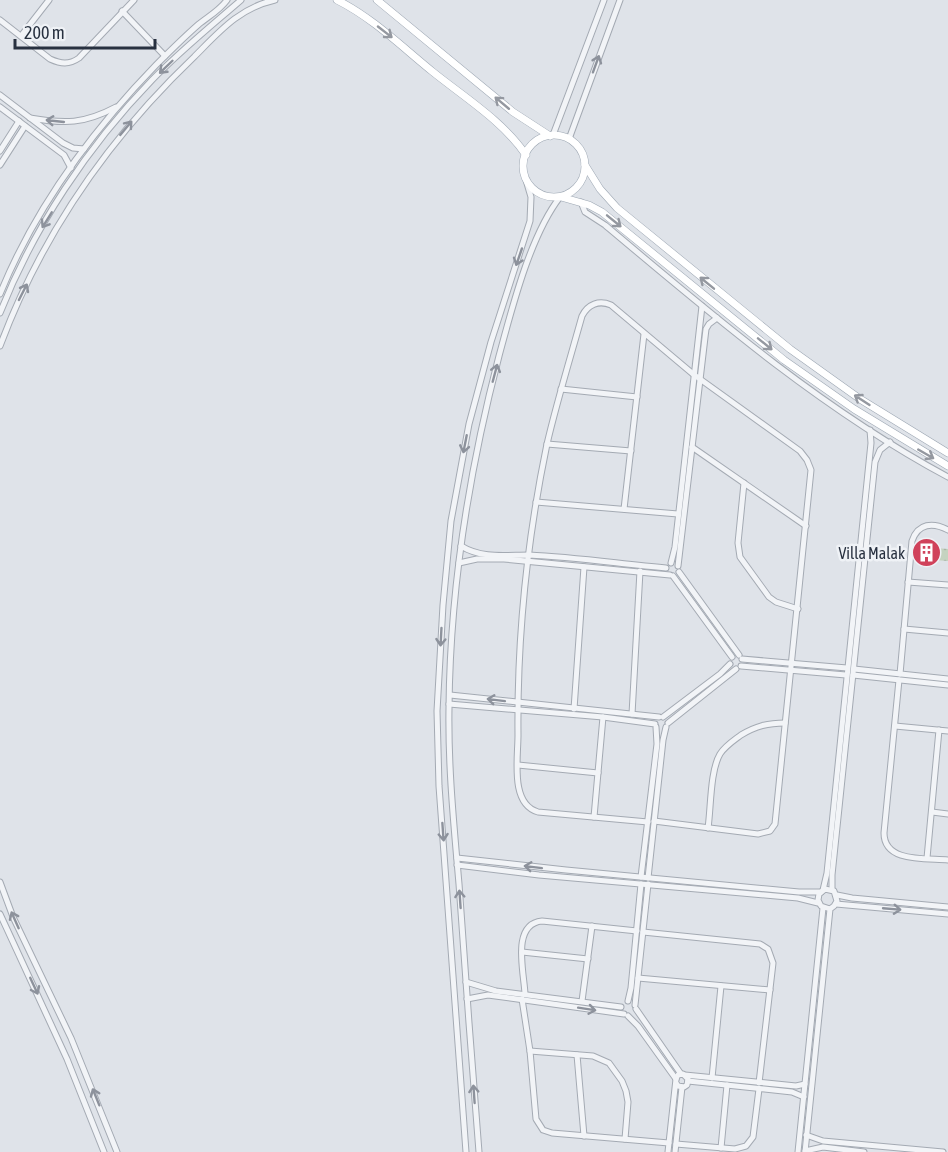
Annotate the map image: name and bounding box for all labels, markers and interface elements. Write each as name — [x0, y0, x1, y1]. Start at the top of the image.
scale bar — [15, 12, 154, 50]
text: 200 m — [24, 22, 65, 43]
one-way arrow — [377, 26, 393, 39]
one-way arrow — [591, 55, 602, 74]
one-way arrow — [159, 60, 174, 74]
one-way arrow — [495, 96, 510, 110]
one-way arrow — [46, 115, 66, 126]
one-way arrow — [120, 120, 133, 136]
one-way arrow — [40, 211, 52, 228]
one-way arrow — [606, 214, 621, 228]
one-way arrow — [512, 247, 523, 266]
one-way arrow — [699, 276, 715, 289]
one-way arrow — [17, 284, 29, 302]
one-way arrow — [757, 338, 773, 351]
one-way arrow — [490, 363, 501, 382]
one-way arrow — [855, 394, 871, 406]
one-way arrow — [459, 434, 470, 453]
one-way arrow — [917, 448, 934, 460]
building icon: Villa Malak — [910, 537, 942, 569]
place label: Villa Malak — [838, 544, 905, 562]
one-way arrow — [435, 627, 446, 647]
one-way arrow — [487, 695, 506, 706]
one-way arrow — [438, 821, 449, 841]
one-way arrow — [523, 861, 543, 872]
one-way arrow — [454, 890, 465, 910]
one-way arrow — [882, 904, 902, 915]
one-way arrow — [9, 911, 20, 930]
one-way arrow — [28, 977, 40, 995]
one-way arrow — [577, 1004, 597, 1015]
one-way arrow — [469, 1084, 480, 1104]
one-way arrow — [90, 1089, 101, 1107]

